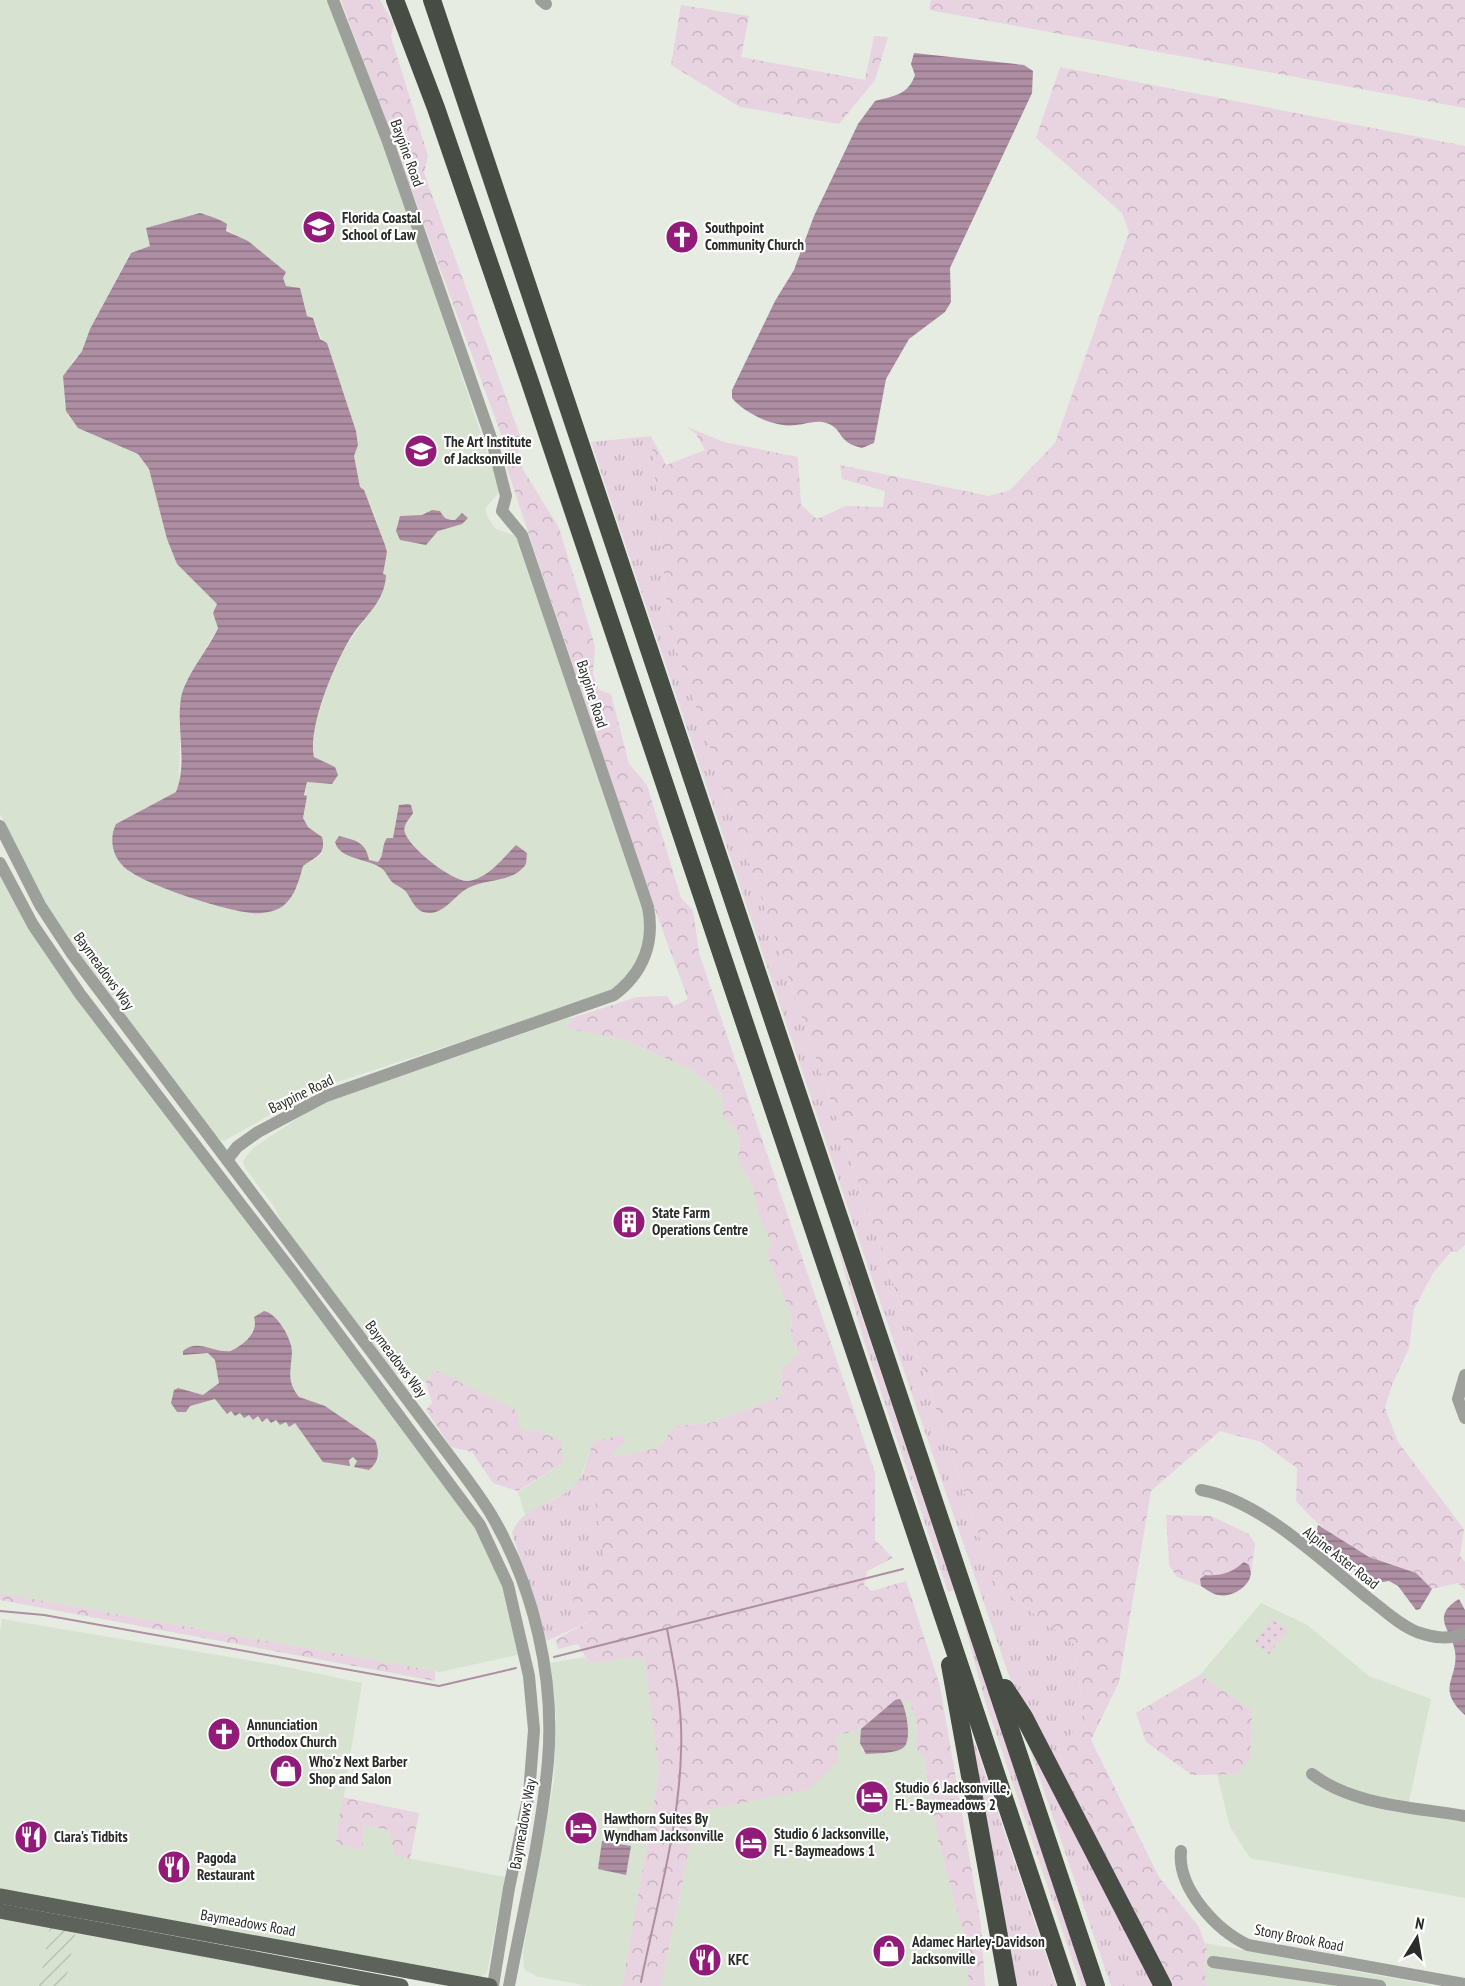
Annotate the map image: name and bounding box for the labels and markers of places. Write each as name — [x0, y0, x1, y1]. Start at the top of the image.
place label: Florida Coastal School of Law — [342, 208, 421, 244]
school or university icon: Florida Coastal School of Law — [301, 209, 337, 245]
place label: Southpoint Community Church — [705, 218, 804, 254]
church icon: Southpoint Community Church — [664, 219, 700, 255]
place label: The Art Institute of Jacksonville — [444, 432, 532, 468]
school or university icon: The Art Institute of Jacksonville — [403, 433, 439, 469]
place label: State Farm Operations Centre — [652, 1203, 748, 1239]
building icon: State Farm Operations Centre — [611, 1204, 647, 1240]
place label: Annunciation Orthodox Church — [246, 1715, 337, 1751]
church icon: Annunciation Orthodox Church — [206, 1716, 242, 1752]
place label: Who'z Next Barber Shop and Salon — [308, 1752, 408, 1788]
shop icon: Who'z Next Barber Shop and Salon — [268, 1753, 304, 1789]
place label: Studio 6 Jacksonville, FL - Baymeadows 2 — [895, 1778, 1010, 1814]
hotel icon: Studio 6 Jacksonville, FL - Baymeadows 2 — [854, 1779, 890, 1815]
place label: Hawthorn Suites By Wyndham Jacksonville — [603, 1809, 724, 1845]
hotel icon: Hawthorn Suites By Wyndham Jacksonville — [563, 1810, 599, 1846]
restaurant icon: Clara's Tidbits — [13, 1819, 49, 1855]
place label: Studio 6 Jacksonville, FL - Baymeadows 1 — [774, 1824, 889, 1860]
hotel icon: Studio 6 Jacksonville, FL - Baymeadows 1 — [733, 1825, 769, 1861]
place label: Clara's Tidbits — [54, 1827, 128, 1846]
place label: Pagoda Restaurant — [197, 1848, 255, 1884]
restaurant icon: Pagoda Restaurant — [156, 1849, 192, 1885]
place label: Adamec Harley-Davidson Jacksonville — [911, 1932, 1045, 1968]
shop icon: Adamec Harley-Davidson Jacksonville — [871, 1933, 907, 1969]
restaurant icon: KFC — [687, 1942, 723, 1978]
place label: KFC — [728, 1950, 749, 1969]

